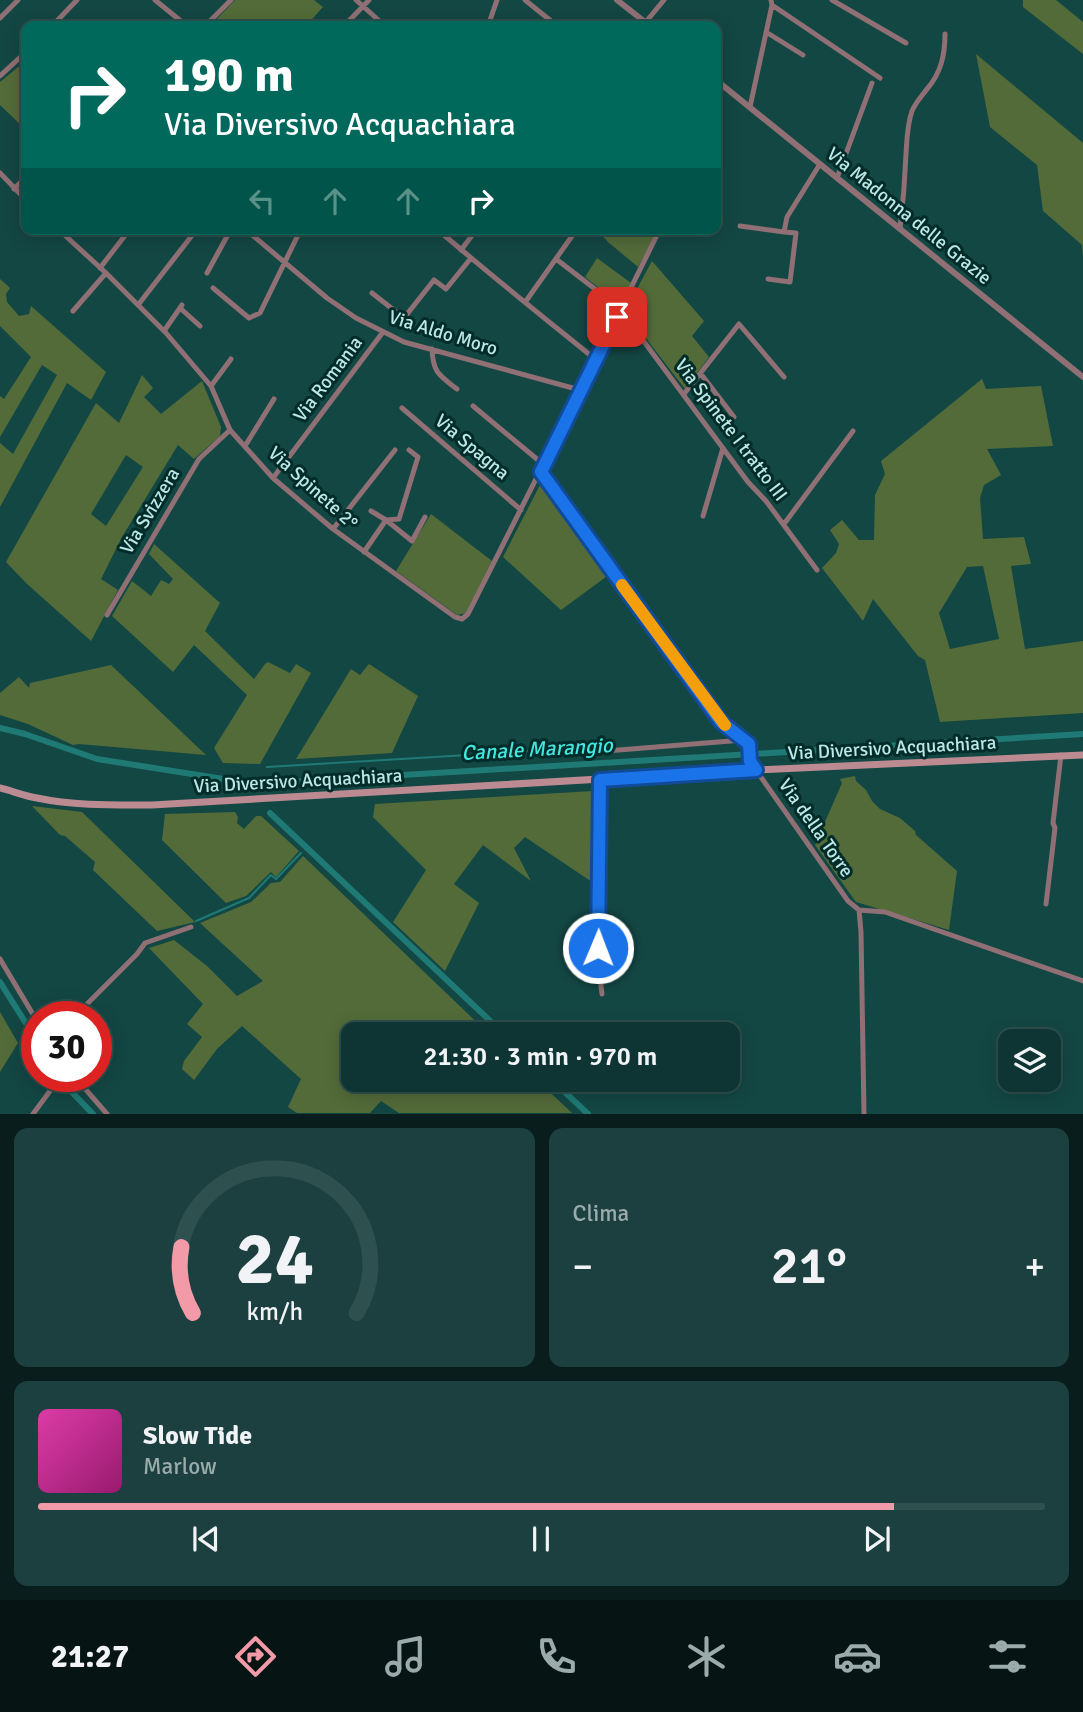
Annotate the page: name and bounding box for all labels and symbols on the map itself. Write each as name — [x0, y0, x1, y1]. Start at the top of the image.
street label: Via Madonna delle Grazie — [822, 142, 996, 290]
pin — [587, 287, 647, 347]
street label: Via Aldo Moro — [386, 305, 500, 361]
street label: Via Romania — [288, 332, 368, 426]
street label: Via Spinete I tratto III — [670, 354, 792, 506]
street label: Via Spagna — [430, 409, 514, 485]
street label: Via Spinete 2° — [263, 441, 363, 535]
street label: Via Svizzera — [115, 464, 185, 558]
street label: Via Diversivo Acquachiara — [787, 731, 997, 765]
water label: Canale Marangio — [461, 732, 614, 766]
street label: Via Diversivo Acquachiara — [193, 764, 403, 798]
street label: Via della Torre — [773, 774, 859, 882]
position arrow — [561, 911, 635, 985]
speed limit sign: 30 — [21, 1001, 112, 1092]

